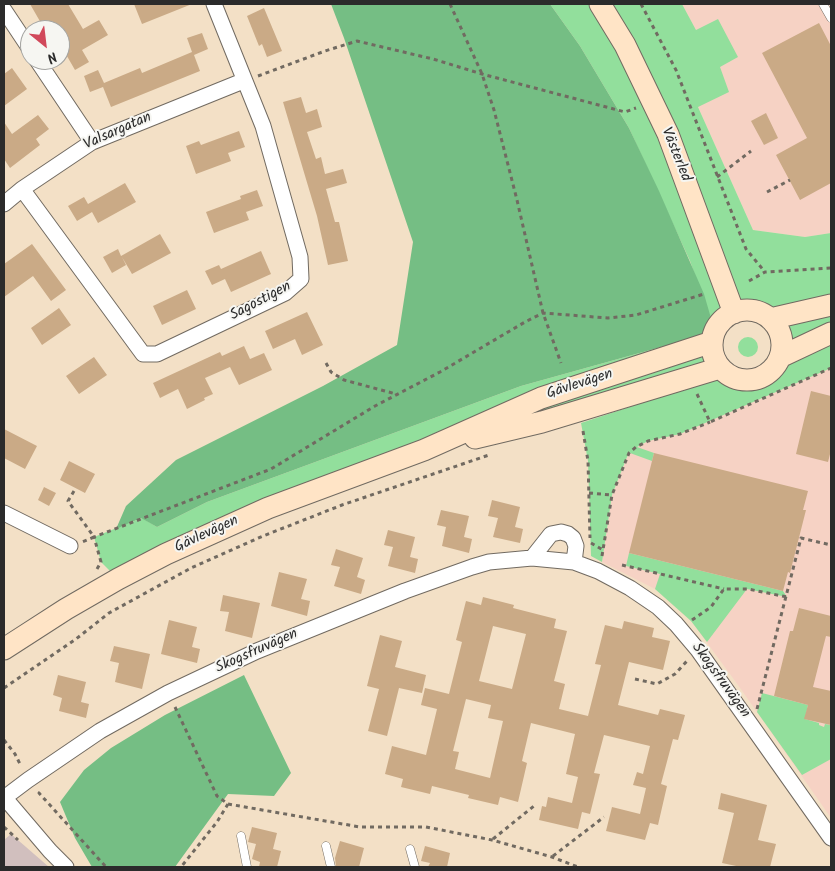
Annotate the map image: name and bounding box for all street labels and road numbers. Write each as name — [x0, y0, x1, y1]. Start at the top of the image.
street label: Valsargatan — [81, 109, 155, 155]
street label: Västerled — [656, 125, 694, 185]
street label: Sagostigen — [227, 278, 295, 326]
street label: Gävlevägen — [545, 366, 615, 404]
street label: Gävlevägen — [172, 512, 242, 558]
street label: Skogsfruvägen — [213, 626, 301, 678]
street label: Skogsfruvägen — [687, 640, 753, 722]

